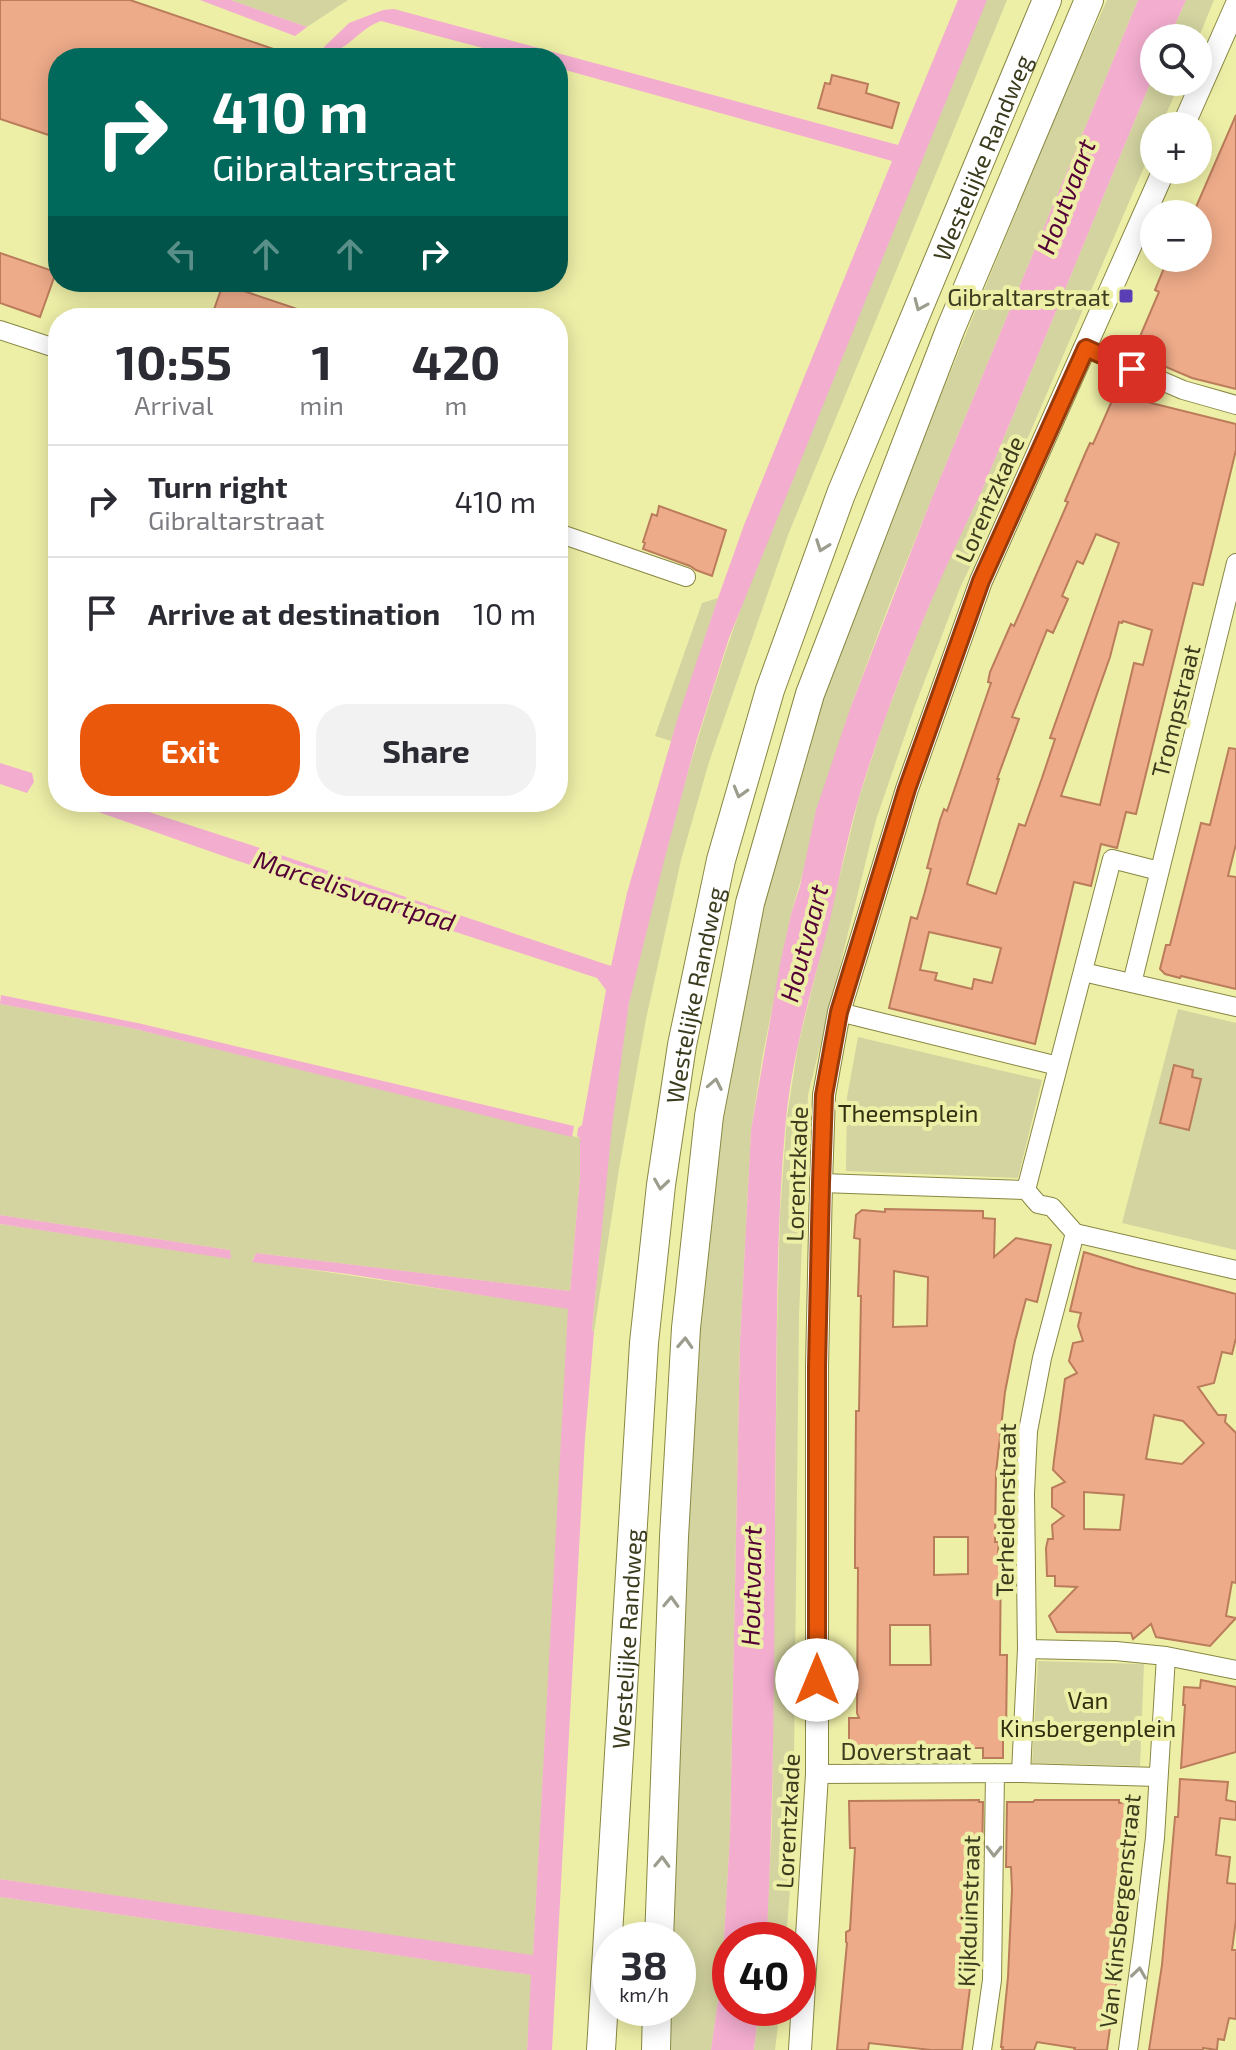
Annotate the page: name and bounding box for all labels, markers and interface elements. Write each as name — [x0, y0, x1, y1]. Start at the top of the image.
map controls — [1140, 24, 1212, 272]
button: search — [1140, 24, 1212, 96]
street label: Westelijke Randweg — [926, 50, 1037, 265]
text: 410 m — [212, 77, 369, 144]
icon: right — [80, 80, 184, 184]
button: + — [1140, 112, 1212, 184]
water label: Houtvaart — [1029, 134, 1101, 258]
text: Gibraltarstraat — [212, 145, 456, 188]
button: − — [1140, 200, 1212, 272]
icon: left — [160, 232, 204, 276]
icon: ahead — [244, 232, 288, 276]
icon: ahead — [328, 232, 372, 276]
icon: right — [412, 232, 456, 276]
place label: Gibraltarstraat — [947, 282, 1110, 311]
marker: Gibraltarstraat — [1117, 287, 1135, 305]
one-way arrow — [913, 296, 929, 311]
text: 10:55 — [116, 332, 232, 390]
text: 1 — [311, 332, 332, 390]
text: 420 — [412, 332, 500, 390]
pin — [1098, 335, 1166, 403]
icon: arrive — [1110, 347, 1154, 391]
text: Arrival — [134, 389, 213, 420]
text: min — [300, 389, 344, 420]
text: m — [445, 389, 467, 420]
street label: Lorentzkade — [948, 431, 1030, 567]
text: Turn right — [148, 468, 288, 504]
icon: right — [80, 479, 124, 523]
text: 410 m — [455, 483, 536, 519]
text: Gibraltarstraat — [148, 504, 324, 535]
one-way arrow — [816, 538, 832, 552]
icon: arrive — [80, 591, 124, 635]
text: Arrive at destination — [148, 595, 440, 631]
text: 10 m — [473, 595, 536, 631]
street label: Trompstraat — [1144, 641, 1206, 781]
button: Exit — [80, 704, 300, 796]
button: Share — [316, 704, 536, 796]
one-way arrow — [733, 785, 750, 799]
water label: Marcelisvaartpad — [250, 843, 460, 937]
water label: Houtvaart — [772, 881, 834, 1005]
street label: Westelijke Randweg — [659, 884, 729, 1106]
one-way arrow — [706, 1078, 723, 1091]
park label: Theemsplein — [838, 1098, 978, 1127]
street label: Lorentzkade — [779, 1106, 813, 1242]
one-way arrow — [653, 1177, 670, 1191]
one-way arrow — [677, 1336, 694, 1349]
street label: Terheidenstraat — [989, 1423, 1021, 1597]
water label: Houtvaart — [733, 1525, 767, 1646]
street label: Westelijke Randweg — [605, 1528, 647, 1750]
one-way arrow — [663, 1595, 680, 1608]
position arrow — [775, 1638, 859, 1722]
park label: Van Kinsbergenplein — [1000, 1685, 1176, 1742]
street label: Doverstraat — [841, 1736, 971, 1765]
street label: Lorentzkade — [769, 1753, 805, 1889]
street label: Van Kinsbergenstraat — [1092, 1792, 1146, 2030]
street label: Kijkduinstraat — [951, 1835, 985, 1987]
one-way arrow — [985, 1845, 1003, 1858]
one-way arrow — [654, 1855, 671, 1868]
speed limit sign: 40 — [712, 1922, 816, 2026]
text: 38 — [620, 1940, 668, 1988]
one-way arrow — [1130, 1966, 1147, 1980]
text: km/h — [619, 1982, 669, 2006]

